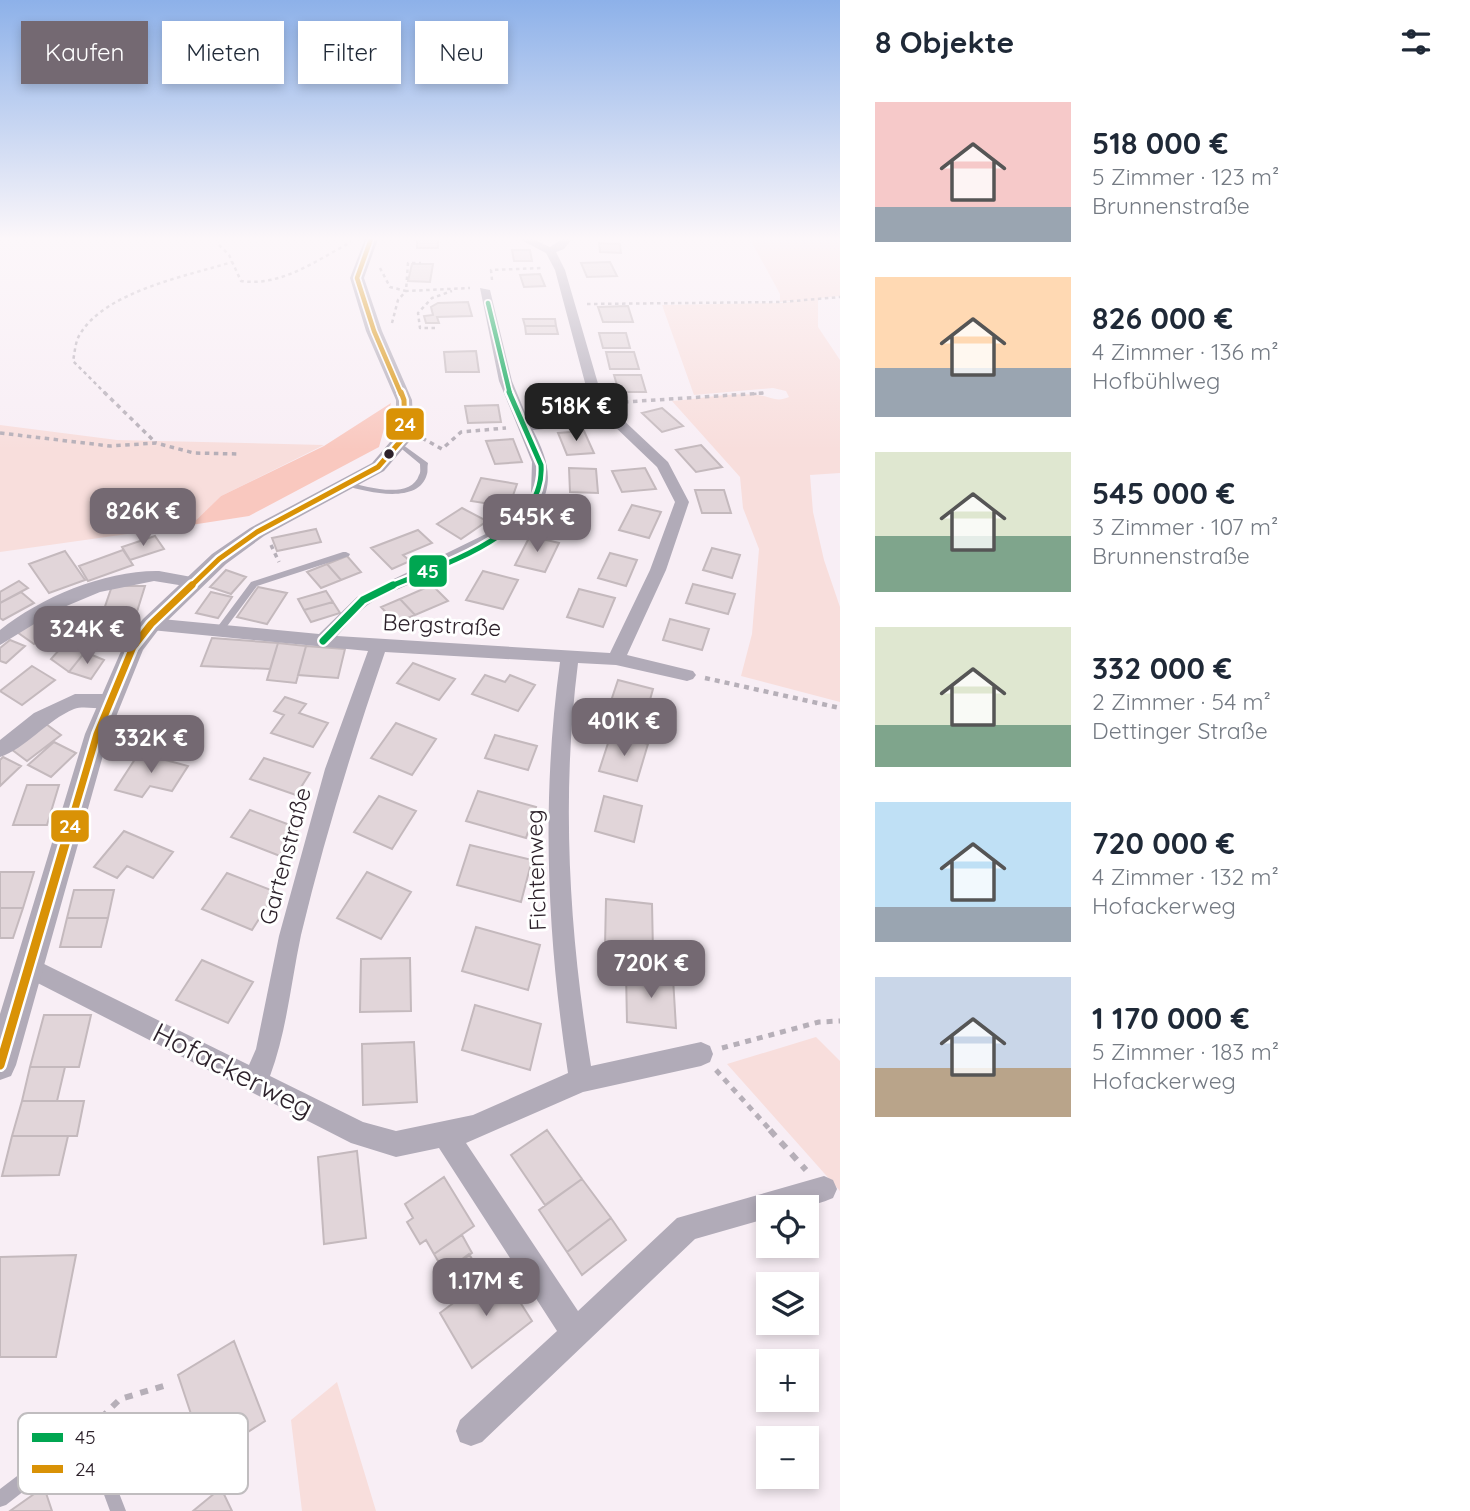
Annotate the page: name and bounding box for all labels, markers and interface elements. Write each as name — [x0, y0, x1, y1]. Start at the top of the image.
chip: Kaufen — [21, 21, 148, 84]
chip: Mieten — [162, 21, 284, 84]
chip: Filter — [298, 21, 401, 84]
chip: Neu — [415, 21, 508, 84]
text: 8 Objekte — [875, 23, 1014, 61]
icon: filters — [1397, 23, 1435, 61]
text: 518 000 € — [1092, 124, 1228, 162]
icon: home — [931, 130, 1015, 214]
text: 5 Zimmer · 123 m² — [1092, 162, 1279, 191]
text: Brunnenstraße — [1092, 191, 1250, 220]
text: 826 000 € — [1092, 299, 1233, 337]
icon: home — [931, 305, 1015, 389]
text: 4 Zimmer · 136 m² — [1092, 337, 1278, 366]
text: Hofbühlweg — [1092, 366, 1220, 395]
pin: 518K € — [519, 384, 633, 443]
text: 518K € — [541, 391, 611, 420]
line badge: 24 — [385, 407, 425, 441]
text: 24 — [394, 412, 416, 436]
unlabelled marker — [382, 447, 396, 461]
text: 545 000 € — [1092, 474, 1235, 512]
icon: home — [931, 480, 1015, 564]
pin: 826K € — [86, 489, 200, 548]
pin: 545K € — [480, 494, 594, 554]
text: 826K € — [106, 496, 180, 525]
text: 545K € — [499, 502, 575, 531]
text: 3 Zimmer · 107 m² — [1092, 512, 1278, 541]
text: Brunnenstraße — [1092, 541, 1250, 570]
line badge: 45 — [408, 554, 448, 588]
text: 45 — [417, 559, 439, 583]
pin: 324K € — [30, 606, 144, 666]
street label: Bergstraße — [382, 607, 502, 642]
text: 324K € — [50, 614, 124, 643]
text: 332 000 € — [1092, 649, 1232, 687]
icon: home — [931, 655, 1015, 739]
text: 2 Zimmer · 54 m² — [1092, 687, 1271, 716]
pin: 401K € — [567, 698, 681, 758]
text: 401K € — [588, 706, 660, 735]
pin: 332K € — [94, 716, 208, 775]
text: Dettinger Straße — [1092, 716, 1268, 745]
text: 332K € — [114, 723, 188, 752]
street label: Gartenstraße — [252, 784, 317, 928]
line badge: 24 — [50, 809, 90, 843]
street label: Fichtenweg — [519, 809, 552, 931]
text: 24 — [59, 814, 81, 838]
text: 720 000 € — [1092, 824, 1235, 862]
icon: home — [931, 830, 1015, 914]
text: 4 Zimmer · 132 m² — [1092, 862, 1279, 891]
text: Hofackerweg — [1092, 891, 1236, 920]
pin: 720K € — [594, 940, 708, 1000]
text: 720K € — [613, 948, 689, 977]
text: 1 170 000 € — [1092, 999, 1250, 1037]
icon: home — [931, 1005, 1015, 1089]
street label: Hofackerweg — [147, 1014, 319, 1125]
text: 5 Zimmer · 183 m² — [1092, 1037, 1279, 1066]
text: Hofackerweg — [1092, 1066, 1236, 1095]
map controls — [756, 1195, 819, 1489]
button: locate — [756, 1195, 819, 1258]
pin: 1.17M € — [421, 1258, 551, 1318]
text: 1.17M € — [449, 1266, 523, 1295]
button: layers — [756, 1272, 819, 1335]
button: + — [756, 1349, 819, 1412]
legend — [18, 1413, 248, 1494]
text: 45 — [75, 1425, 96, 1449]
button: − — [756, 1426, 819, 1489]
text: 24 — [75, 1457, 95, 1481]

